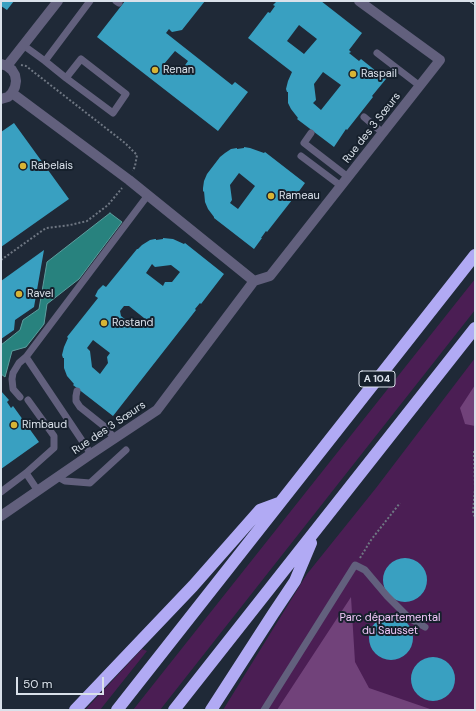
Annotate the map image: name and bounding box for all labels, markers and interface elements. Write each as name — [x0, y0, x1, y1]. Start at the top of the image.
place label: Renan — [163, 63, 194, 77]
marker: Renan — [150, 65, 160, 75]
place label: Raspail — [361, 67, 397, 81]
marker: Raspail — [348, 69, 358, 79]
street label: Rue des 3 Sœurs — [340, 90, 404, 166]
place label: Rabelais — [31, 159, 73, 173]
marker: Rabelais — [18, 161, 28, 171]
place label: Rameau — [279, 189, 320, 203]
marker: Rameau — [266, 191, 276, 201]
place label: Ravel — [27, 287, 53, 301]
marker: Ravel — [14, 289, 24, 299]
place label: Rostand — [112, 316, 154, 330]
marker: Rostand — [99, 318, 109, 328]
road number: A 104 — [359, 371, 395, 387]
street label: Rue des 3 Sœurs — [70, 398, 148, 458]
place label: Rimbaud — [22, 418, 67, 432]
marker: Rimbaud — [9, 420, 19, 430]
park label: Parc départemental du Sausset — [340, 611, 440, 637]
scale bar — [18, 669, 106, 695]
text: 50 m — [23, 676, 52, 692]

